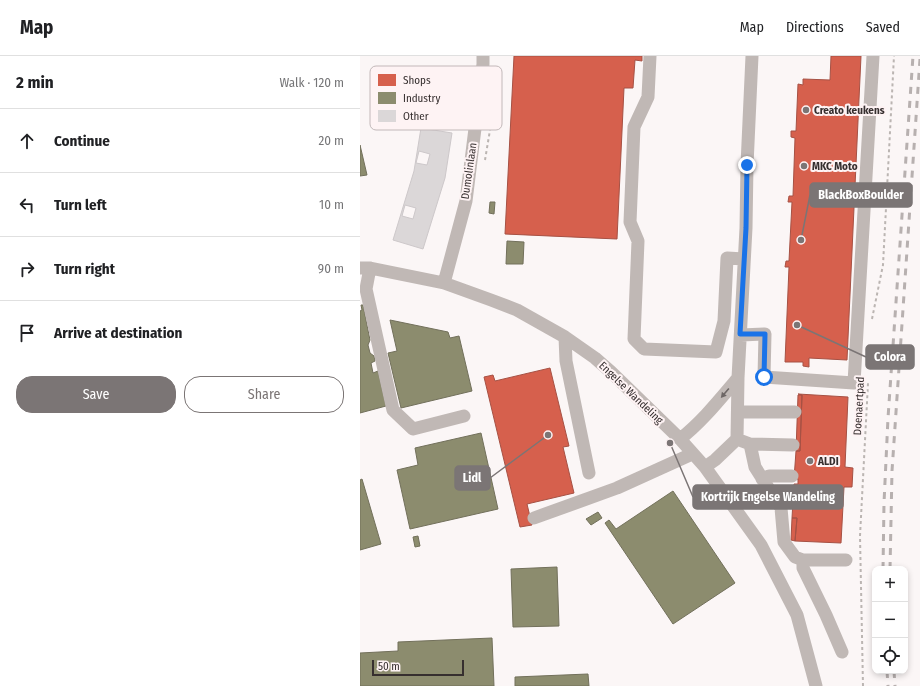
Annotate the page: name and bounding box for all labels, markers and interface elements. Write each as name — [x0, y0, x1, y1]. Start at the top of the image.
text: Map — [20, 16, 53, 39]
text: Map — [740, 19, 764, 36]
text: Directions — [786, 19, 844, 36]
text: Saved — [866, 19, 900, 36]
legend — [370, 66, 502, 130]
text: 2 min — [16, 72, 54, 93]
text: Shops — [403, 74, 431, 87]
text: Walk · 120 m — [279, 75, 344, 90]
text: Industry — [403, 92, 440, 105]
place label: Creato keukens — [814, 104, 885, 117]
marker: Creato keukens — [801, 105, 811, 115]
text: Other — [403, 110, 429, 123]
icon: ahead — [16, 130, 38, 152]
text: Continue — [54, 132, 110, 150]
text: 20 m — [318, 133, 344, 148]
street label: Dumolinlaan — [459, 142, 479, 200]
route end — [738, 156, 756, 174]
place label: MKC Moto — [812, 160, 858, 173]
marker: MKC Moto — [799, 161, 809, 171]
callout: BlackBoxBoulder — [810, 183, 912, 207]
text: BlackBoxBoulder — [818, 188, 904, 202]
icon: left — [16, 194, 38, 216]
text: Turn left — [54, 196, 107, 214]
text: 10 m — [319, 197, 344, 212]
icon: right — [16, 258, 38, 280]
text: Turn right — [54, 260, 115, 278]
text: 90 m — [318, 261, 344, 276]
icon: arrive — [16, 322, 38, 344]
text: Arrive at destination — [54, 324, 182, 342]
callout: Colora — [866, 345, 914, 369]
text: Colora — [874, 350, 906, 364]
street label: Engelse Wandeling — [596, 359, 666, 427]
route start — [755, 368, 773, 386]
button: Save — [16, 376, 176, 413]
button: Share — [184, 376, 344, 413]
street label: Doenaertpad — [851, 376, 867, 436]
one-way arrow — [721, 387, 730, 398]
place label: ALDI — [817, 455, 839, 468]
marker: ALDI — [805, 456, 815, 466]
callout: Lidl — [455, 466, 490, 490]
text: Lidl — [463, 471, 482, 485]
callout: Kortrijk Engelse Wandeling — [693, 485, 843, 509]
text: Kortrijk Engelse Wandeling — [701, 490, 835, 504]
map controls — [872, 566, 908, 674]
button: + — [872, 566, 908, 602]
button: − — [872, 602, 908, 638]
button: locate — [872, 638, 908, 674]
scale bar — [372, 658, 464, 677]
text: 50 m — [378, 660, 400, 673]

